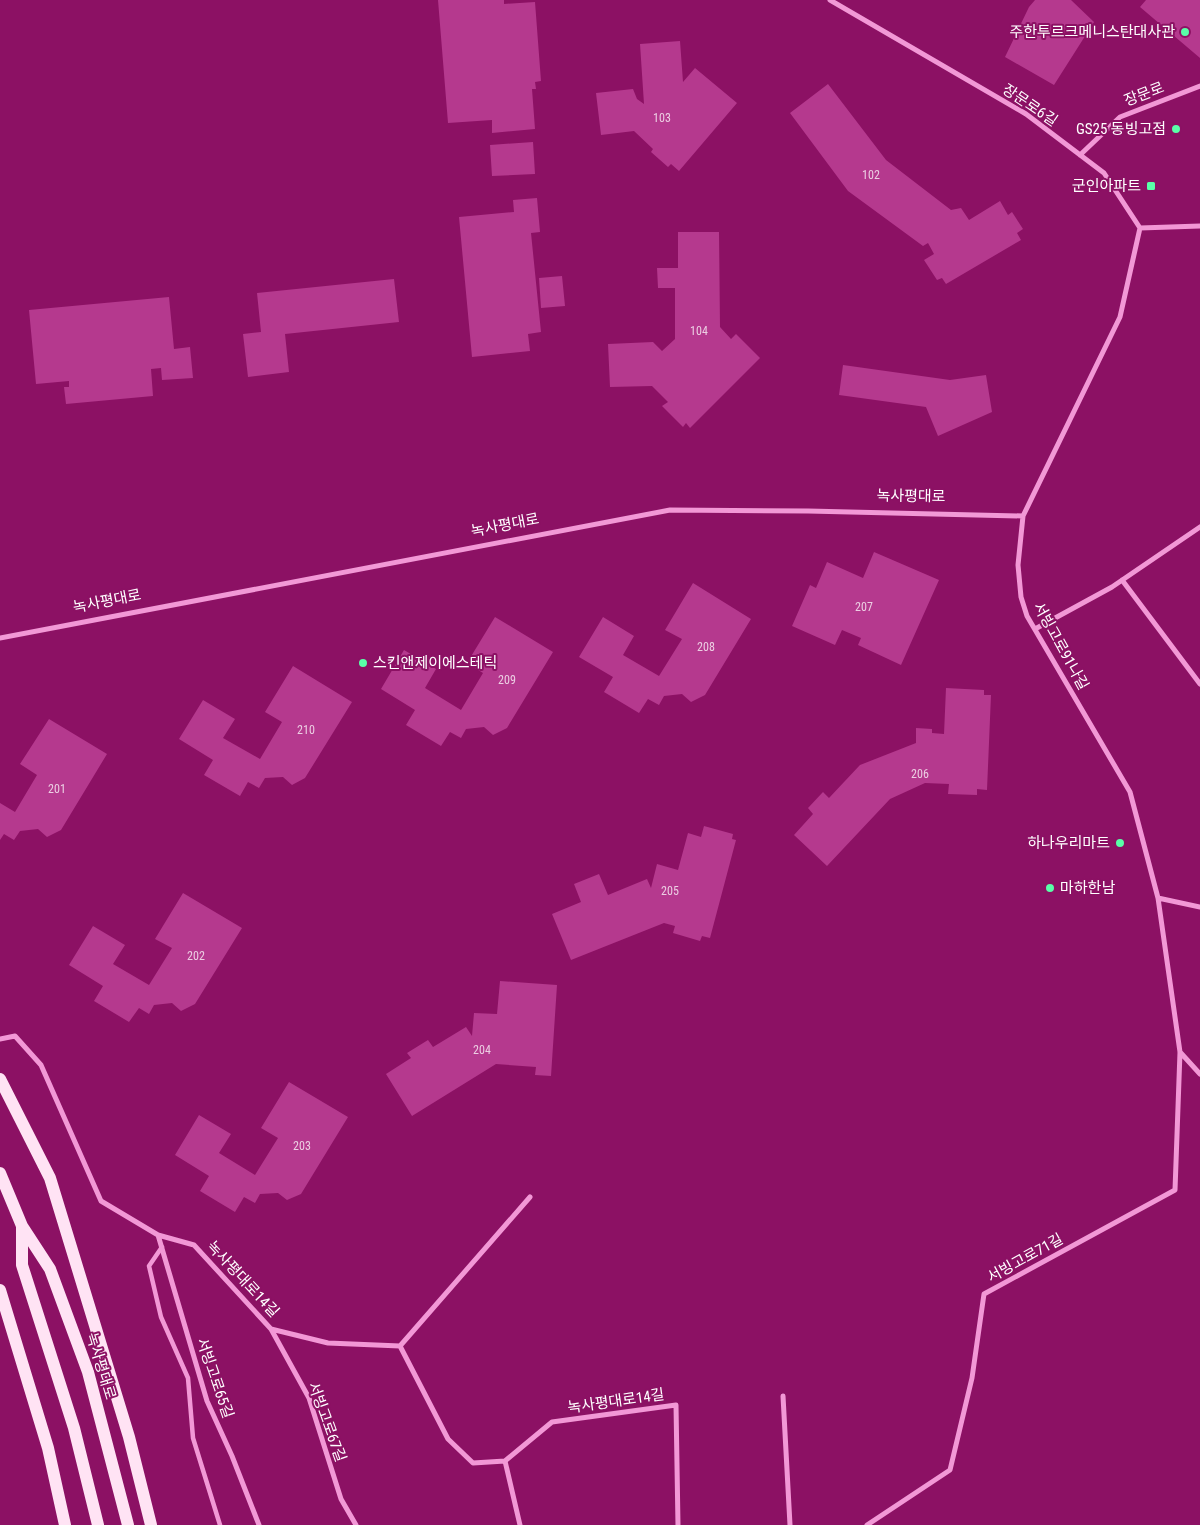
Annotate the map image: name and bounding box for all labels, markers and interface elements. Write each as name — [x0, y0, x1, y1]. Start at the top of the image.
place label: 주한투르크메니스탄대사관 — [1009, 23, 1175, 41]
marker: 주한투르크메니스탄대사관 — [1179, 26, 1191, 38]
street label: 장문로 — [1121, 78, 1167, 110]
street label: 장문로6길 — [999, 80, 1061, 130]
house number: 103 — [653, 111, 671, 125]
place label: GS25 동빙고점 — [1076, 120, 1166, 138]
marker: GS25 동빙고점 — [1170, 123, 1182, 135]
house number: 102 — [862, 168, 880, 182]
place label: 군인아파트 — [1072, 177, 1141, 195]
marker: 군인아파트 — [1145, 180, 1157, 192]
house number: 104 — [690, 324, 708, 338]
street label: 녹사평대로 — [876, 486, 946, 506]
street label: 녹사평대로 — [469, 510, 541, 540]
street label: 녹사평대로 — [71, 586, 143, 616]
street label: 서빙고로91나길 — [1029, 599, 1093, 693]
house number: 207 — [855, 600, 873, 614]
house number: 208 — [697, 640, 715, 654]
place label: 스킨앤제이에스테틱 — [373, 654, 497, 672]
marker: 스킨앤제이에스테틱 — [357, 657, 369, 669]
house number: 209 — [498, 673, 516, 687]
house number: 210 — [297, 723, 315, 737]
house number: 206 — [911, 767, 929, 781]
house number: 201 — [48, 782, 66, 796]
place label: 하나우리마트 — [1027, 834, 1110, 852]
marker: 하나우리마트 — [1114, 837, 1126, 849]
place label: 마하한남 — [1060, 879, 1115, 897]
marker: 마하한남 — [1044, 882, 1056, 894]
house number: 205 — [661, 884, 679, 898]
house number: 202 — [187, 949, 205, 963]
house number: 204 — [473, 1043, 491, 1057]
house number: 203 — [293, 1139, 311, 1153]
street label: 서빙고로71길 — [984, 1230, 1066, 1286]
street label: 녹사평대로14길 — [203, 1237, 283, 1321]
street label: 녹사평대로 — [82, 1330, 120, 1402]
street label: 서빙고로65길 — [193, 1335, 237, 1421]
street label: 서빙고로67길 — [304, 1380, 350, 1464]
street label: 녹사평대로14길 — [566, 1385, 666, 1417]

